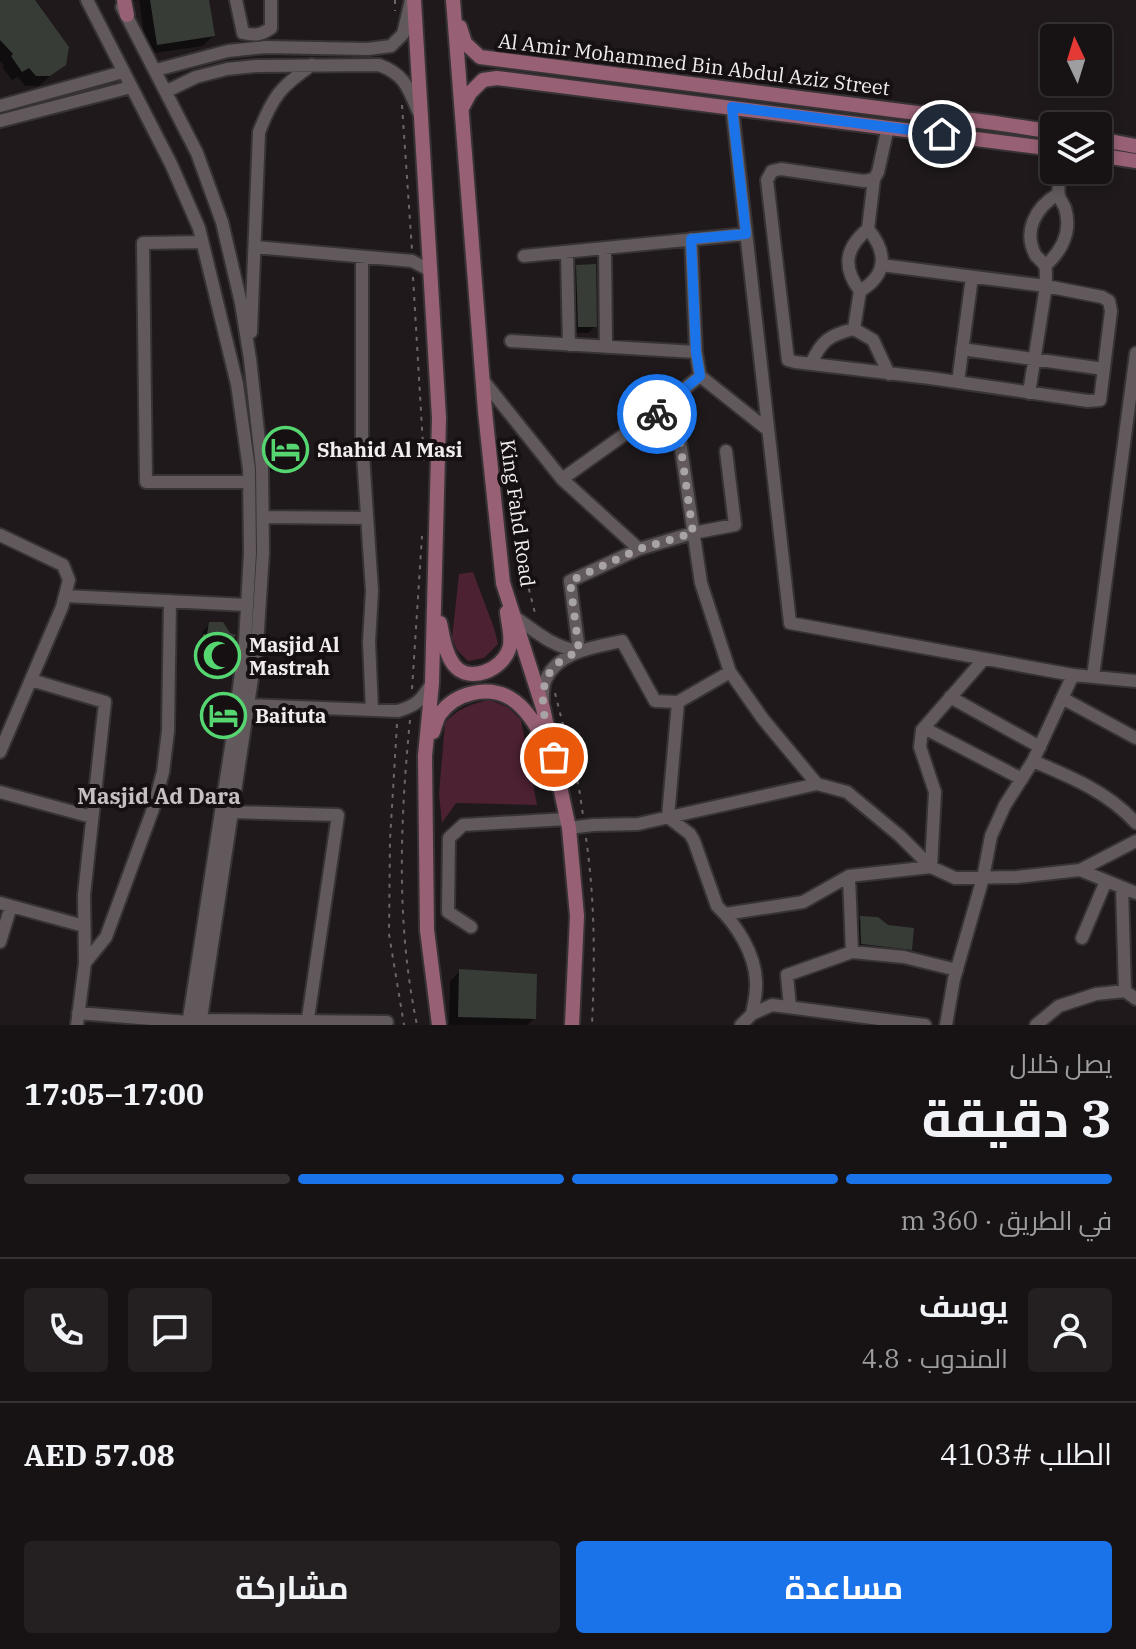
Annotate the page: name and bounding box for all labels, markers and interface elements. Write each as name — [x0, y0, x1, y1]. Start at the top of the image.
north arrow — [1040, 24, 1112, 96]
map controls — [1040, 24, 1112, 184]
street label: Al Amir Mohammed Bin Abdul Aziz Street — [497, 27, 891, 101]
pin — [908, 100, 976, 168]
icon: home — [920, 112, 964, 156]
button: layers — [1040, 112, 1112, 184]
courier — [617, 374, 697, 454]
icon: bike — [635, 392, 679, 436]
hotel icon: Shahid Al Masi — [262, 425, 310, 473]
place label: Shahid Al Masi — [317, 436, 463, 463]
street label: King Fahd Road — [494, 438, 542, 588]
mosque icon: Masjid Al Mastrah — [194, 631, 242, 679]
place label: Masjid Al Mastrah — [249, 631, 339, 681]
hotel icon: Baituta — [200, 691, 248, 739]
place label: Baituta — [255, 702, 326, 729]
pin — [520, 723, 588, 791]
icon: bag — [532, 735, 576, 779]
district label: Masjid Ad Dara — [77, 781, 241, 810]
text: يصل خلال — [1009, 1046, 1112, 1080]
text: 17:00–17:05 — [24, 1074, 204, 1113]
text: 3 دقيقة — [922, 1084, 1112, 1151]
text: في الطريق · 360 m — [901, 1203, 1112, 1237]
text: يوسف — [919, 1286, 1008, 1325]
button: phone — [24, 1288, 108, 1372]
button: chat — [128, 1288, 212, 1372]
button: person — [1028, 1288, 1112, 1372]
text: المندوب · 4.8 — [861, 1341, 1008, 1375]
text: الطلب #4103 — [940, 1434, 1112, 1473]
text: AED 57.08 — [24, 1435, 175, 1474]
button: مشاركة — [24, 1541, 560, 1633]
button: مساعدة — [576, 1541, 1112, 1633]

